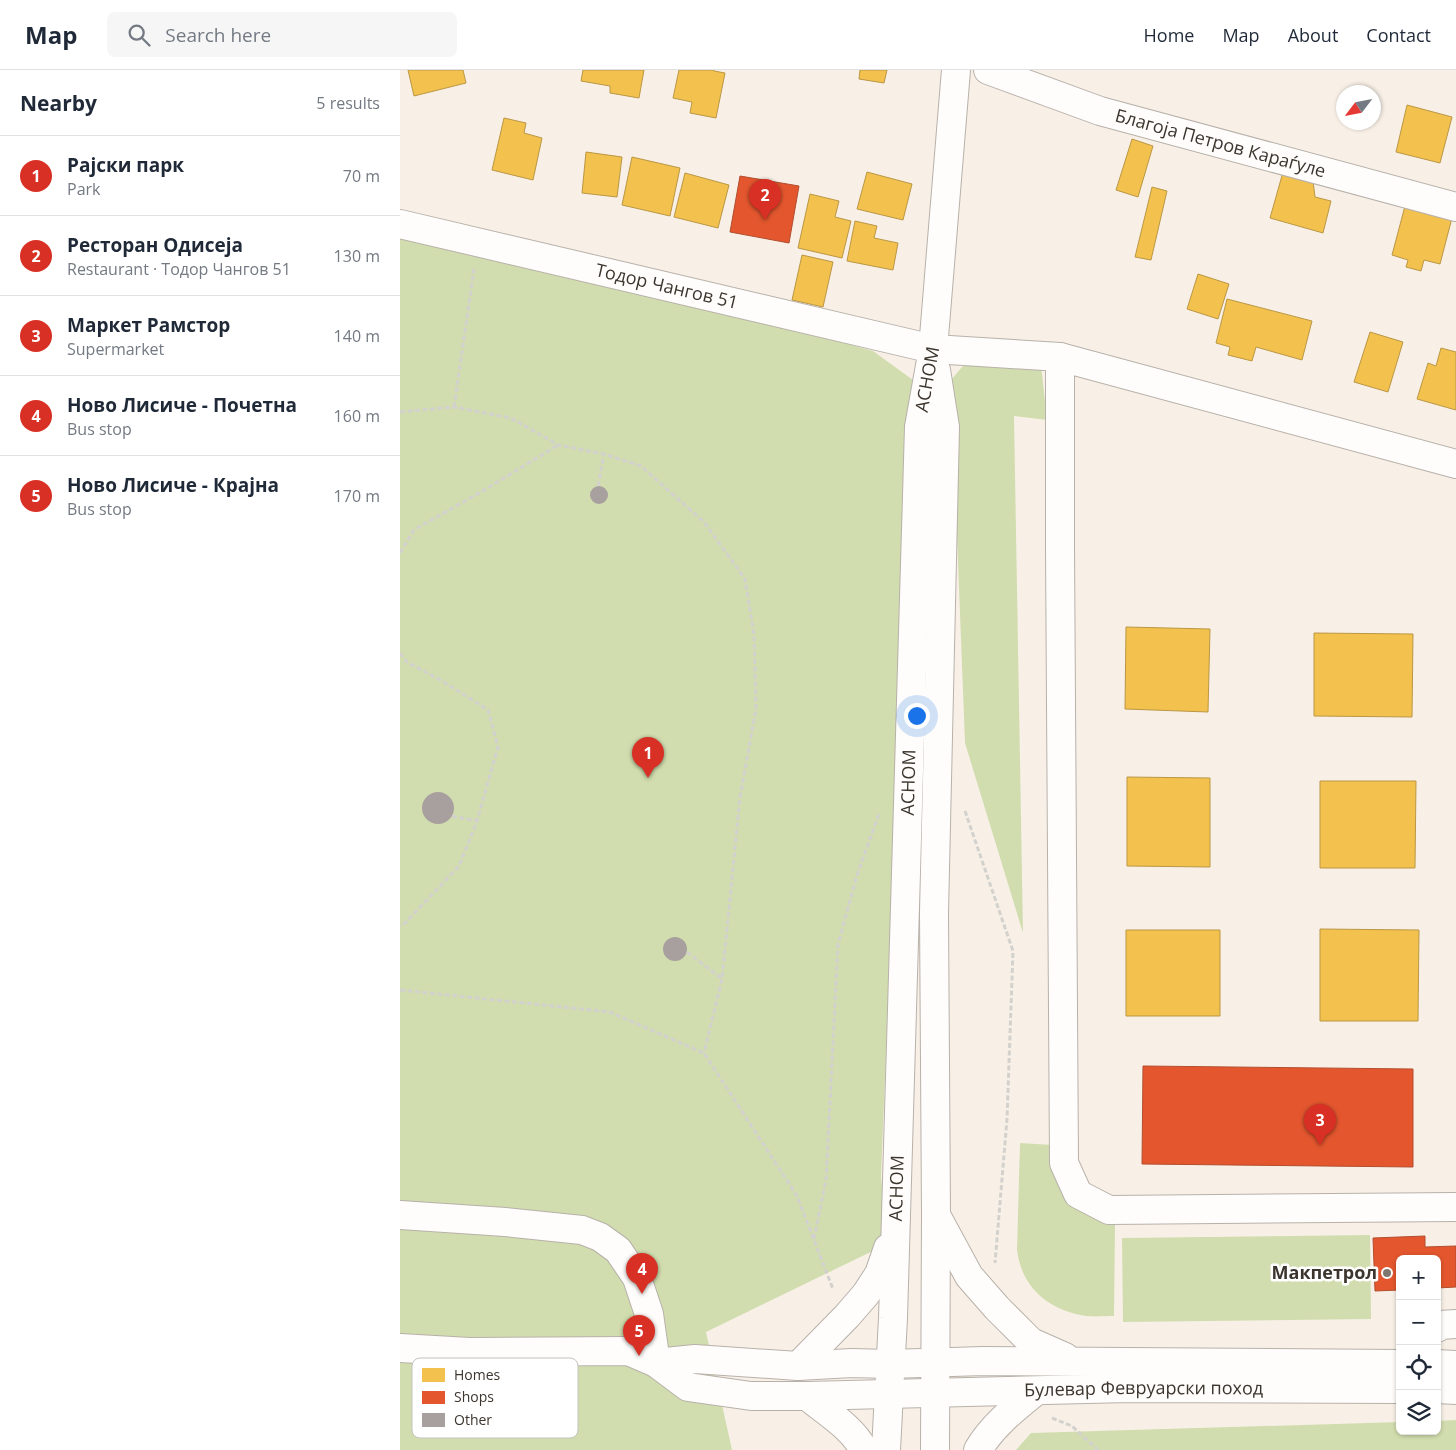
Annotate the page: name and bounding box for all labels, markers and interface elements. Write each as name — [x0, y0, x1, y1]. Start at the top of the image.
search box — [107, 12, 457, 57]
text: Map — [25, 18, 77, 51]
icon: search — [125, 21, 153, 49]
text: Search here — [165, 22, 271, 48]
text: Home — [1144, 23, 1194, 47]
text: Map — [1222, 23, 1260, 47]
text: About — [1288, 23, 1338, 47]
text: Contact — [1366, 23, 1431, 47]
north arrow — [1336, 85, 1381, 130]
text: Nearby — [20, 89, 97, 117]
text: 5 results — [316, 92, 380, 114]
street label: Благоја Петров Караѓуле — [1113, 103, 1329, 182]
text: Рајски парк — [67, 152, 184, 178]
text: 1 — [31, 165, 41, 187]
text: 70 m — [343, 165, 380, 187]
text: Park — [67, 178, 100, 200]
pin: 2 — [749, 179, 781, 220]
text: Ресторан Одисеја — [67, 232, 243, 258]
text: 2 — [31, 245, 41, 267]
text: 130 m — [334, 245, 380, 267]
street label: Тодор Чангов 51 — [593, 257, 741, 314]
text: Restaurant · Тодор Чангов 51 — [67, 258, 291, 280]
text: Маркет Рамстор — [67, 312, 230, 338]
text: 3 — [31, 325, 41, 347]
text: 140 m — [334, 325, 380, 347]
text: Supermarket — [67, 338, 164, 360]
street label: АСНОМ — [909, 344, 944, 414]
text: Ново Лисиче - Почетна — [67, 392, 297, 418]
text: 4 — [31, 405, 41, 427]
text: 160 m — [334, 405, 380, 427]
text: Bus stop — [67, 418, 132, 440]
text: Ново Лисиче - Крајна — [67, 472, 279, 498]
text: 5 — [31, 485, 41, 507]
text: 170 m — [334, 485, 380, 507]
text: Bus stop — [67, 498, 132, 520]
your location — [904, 703, 930, 729]
pin: 1 — [632, 737, 664, 778]
street label: АСНОМ — [895, 749, 921, 816]
pin: 3 — [1304, 1104, 1336, 1145]
street label: АСНОМ — [883, 1155, 909, 1222]
pin: 4 — [626, 1253, 658, 1294]
map controls — [1396, 1255, 1441, 1435]
button: + — [1396, 1255, 1441, 1300]
place label: Макпетрол — [1272, 1260, 1377, 1284]
marker: Макпетрол — [1381, 1267, 1393, 1279]
button: − — [1396, 1300, 1441, 1345]
pin: 5 — [623, 1315, 655, 1356]
button: locate — [1396, 1345, 1441, 1390]
legend — [412, 1358, 578, 1438]
text: Homes — [454, 1365, 501, 1384]
street label: Булевар Февруарски поход — [1024, 1375, 1263, 1402]
text: Shops — [454, 1387, 494, 1406]
button: layers — [1396, 1390, 1441, 1435]
text: Other — [454, 1410, 492, 1429]

